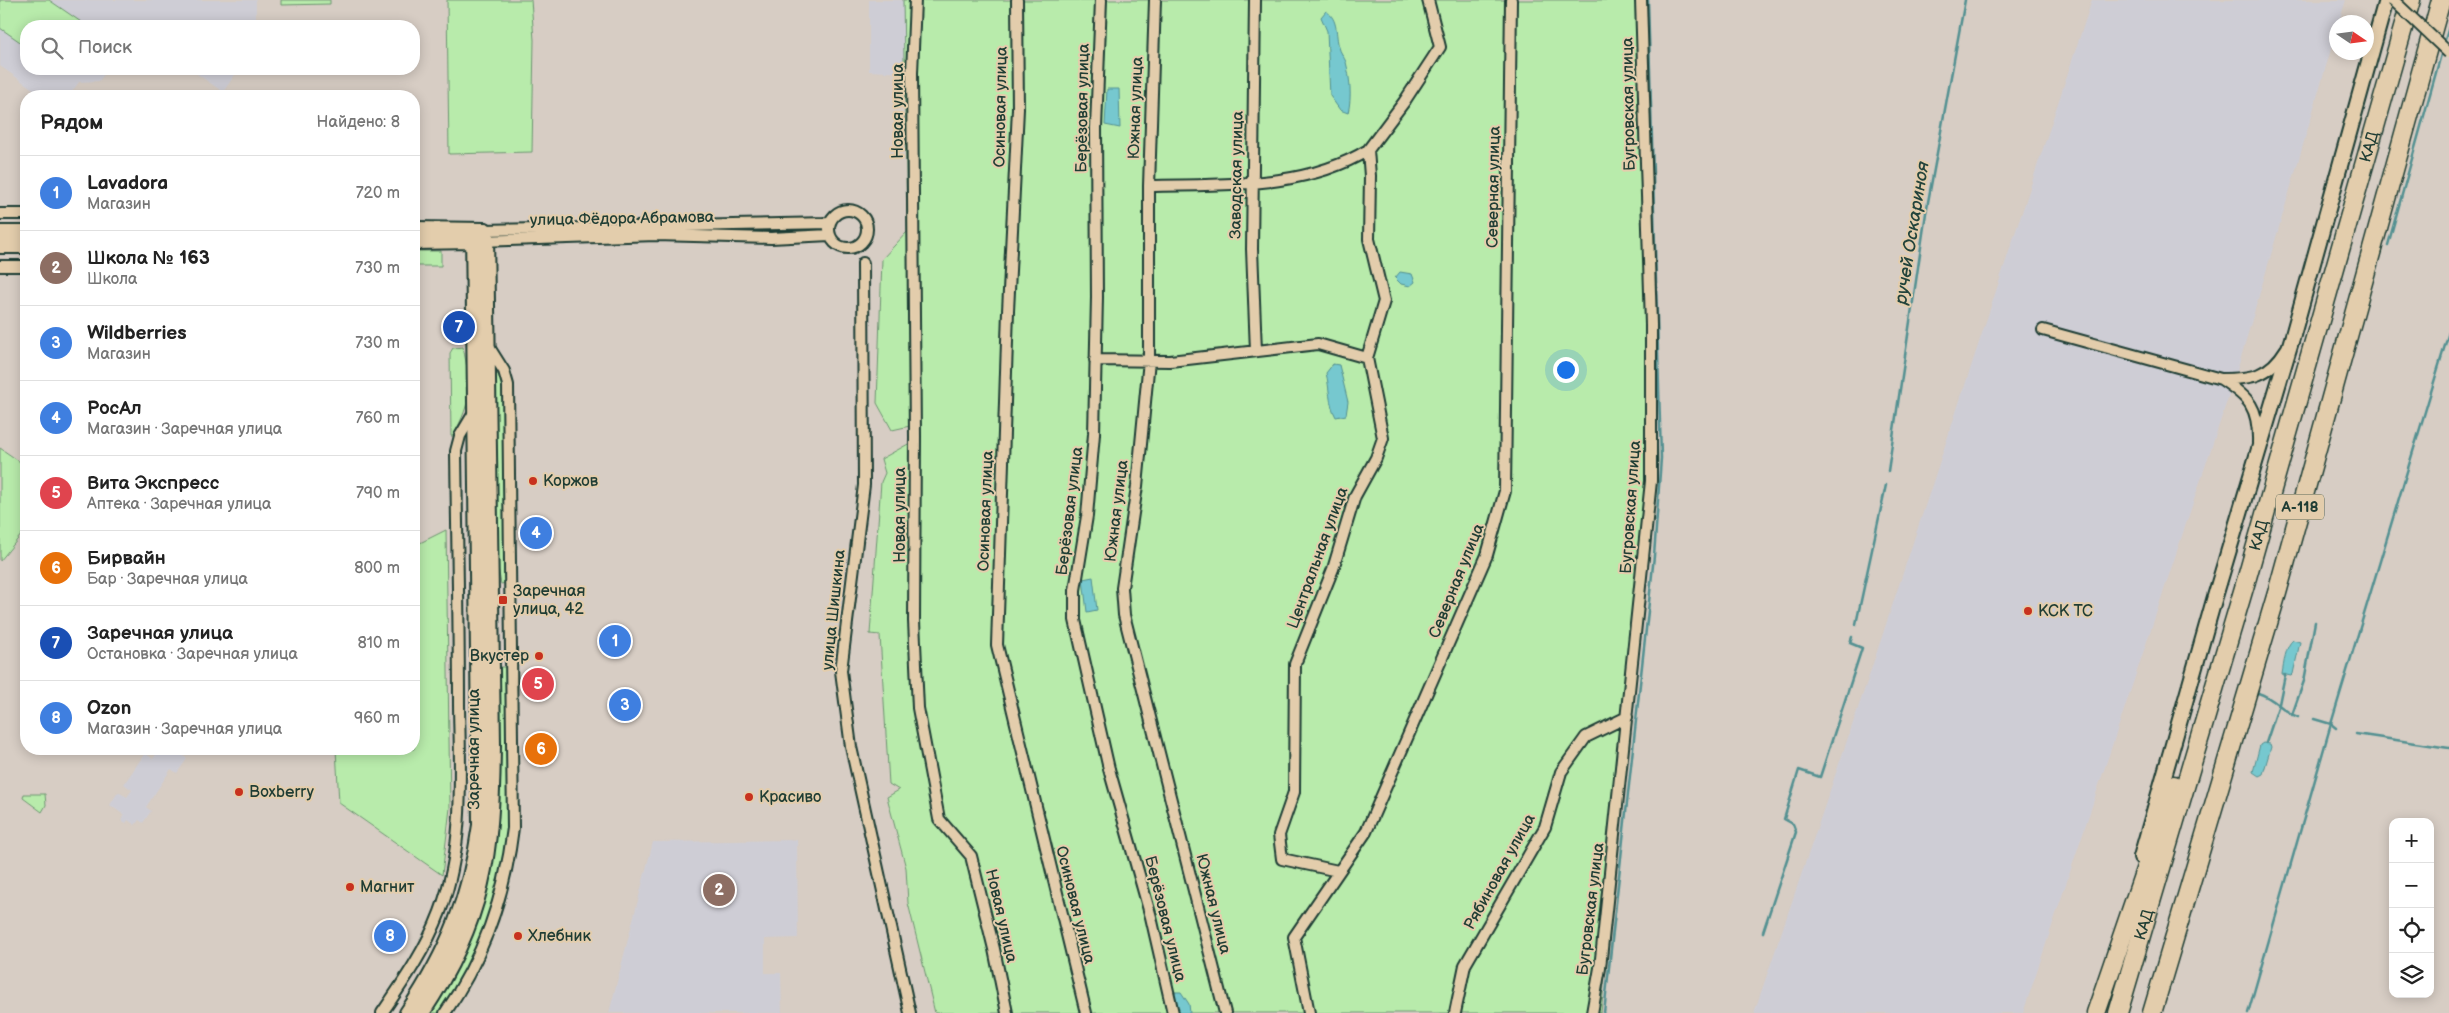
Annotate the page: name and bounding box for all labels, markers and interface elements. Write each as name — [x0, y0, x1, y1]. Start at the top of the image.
north arrow — [2329, 15, 2374, 60]
search box — [20, 20, 420, 75]
icon: search — [38, 34, 66, 62]
text: Поиск — [78, 36, 132, 59]
street label: Бугровская улица — [1618, 37, 1640, 171]
street label: Берёзовая улица — [1072, 43, 1094, 173]
street label: Осиновая улица — [990, 46, 1012, 168]
street label: Южная улица — [1125, 56, 1147, 160]
street label: Новая улица — [889, 63, 908, 159]
text: Рядом — [40, 110, 103, 135]
street label: Заводская улица — [1226, 110, 1248, 239]
text: Найдено: 8 — [317, 113, 400, 132]
street label: Северная улица — [1483, 125, 1505, 248]
street label: КАД — [2356, 129, 2383, 164]
water label: ручей Оскариноя — [1890, 160, 1934, 307]
text: Lavadora — [87, 172, 168, 195]
text: 1 — [53, 184, 59, 203]
text: 720 m — [356, 184, 400, 203]
text: Магазин — [87, 195, 151, 214]
street label: улица Фёдора Абрамова — [530, 208, 715, 230]
text: Школа № 163 — [87, 247, 210, 270]
text: 2 — [51, 259, 61, 278]
text: 730 m — [355, 259, 400, 278]
text: Школа — [87, 270, 137, 289]
pin: 7 — [443, 308, 475, 346]
text: Wildberries — [87, 322, 187, 345]
text: 3 — [51, 334, 61, 353]
text: 730 m — [355, 334, 400, 353]
text: Магазин — [87, 345, 151, 364]
your location — [1553, 357, 1579, 383]
text: РосАл — [87, 397, 142, 420]
text: 4 — [51, 409, 61, 428]
text: 760 m — [355, 409, 400, 428]
text: Магазин · Заречная улица — [87, 420, 282, 439]
street label: Бугровская улица — [1617, 439, 1645, 574]
street label: Берёзовая улица — [1053, 445, 1087, 576]
street label: Осиновая улица — [974, 450, 998, 572]
street label: Южная улица — [1101, 458, 1133, 563]
street label: Новая улица — [891, 467, 910, 563]
text: Вита Экспресс — [87, 472, 219, 495]
place label: Коржов — [543, 472, 599, 491]
marker: Коржов — [527, 475, 539, 487]
text: 5 — [51, 484, 61, 503]
text: 790 m — [356, 484, 400, 503]
street label: Центральная улица — [1284, 484, 1353, 631]
road number: А-118 — [2276, 494, 2324, 520]
text: Аптека · Заречная улица — [87, 495, 271, 514]
pin: 4 — [520, 514, 552, 552]
street label: КАД — [2246, 518, 2272, 553]
street label: Северная улица — [1425, 520, 1489, 641]
text: Бирвайн — [87, 547, 166, 570]
street label: улица Шишкина — [818, 548, 850, 671]
text: 6 — [51, 559, 61, 578]
text: 800 m — [354, 559, 400, 578]
text: Бар · Заречная улица — [87, 570, 248, 589]
place label: Заречная улица, 42 — [513, 582, 586, 619]
marker: Заречная улица, 42 — [497, 594, 509, 606]
place label: КСК ТС — [2038, 602, 2093, 621]
marker: КСК ТС — [2022, 605, 2034, 617]
text: Заречная улица — [87, 622, 233, 645]
pin: 1 — [599, 622, 631, 660]
text: 7 — [52, 634, 60, 653]
text: 810 m — [358, 634, 400, 653]
text: Остановка · Заречная улица — [87, 645, 298, 664]
place label: Вкустер — [470, 647, 529, 666]
marker: Вкустер — [533, 650, 545, 662]
pin: 5 — [522, 665, 554, 703]
pin: 3 — [609, 686, 641, 724]
street label: Заречная улица — [465, 688, 484, 810]
text: Ozon — [87, 697, 131, 720]
text: 8 — [51, 709, 61, 728]
text: 960 m — [354, 709, 400, 728]
text: Магазин · Заречная улица — [87, 720, 282, 739]
pin: 6 — [525, 730, 557, 768]
place label: Boxberry — [249, 783, 315, 802]
marker: Boxberry — [233, 786, 245, 798]
place label: Красиво — [759, 788, 821, 807]
marker: Красиво — [743, 791, 755, 803]
street label: Рябиновая улица — [1460, 810, 1540, 933]
map controls — [2389, 818, 2434, 998]
button: + — [2389, 818, 2434, 863]
street label: Бугровская улица — [1573, 841, 1609, 976]
street label: Осиновая улица — [1051, 844, 1099, 967]
street label: Южная улица — [1191, 852, 1235, 957]
street label: Берёзовая улица — [1140, 854, 1190, 984]
button: − — [2389, 863, 2434, 908]
street label: Новая улица — [981, 867, 1021, 965]
pin: 2 — [703, 871, 735, 909]
place label: Магнит — [360, 878, 415, 897]
marker: Магнит — [344, 881, 356, 893]
street label: КАД — [2131, 907, 2158, 943]
button: locate — [2389, 908, 2434, 953]
pin: 8 — [374, 917, 406, 955]
place label: Хлебник — [528, 927, 591, 946]
marker: Хлебник — [512, 930, 524, 942]
button: layers — [2389, 953, 2434, 998]

